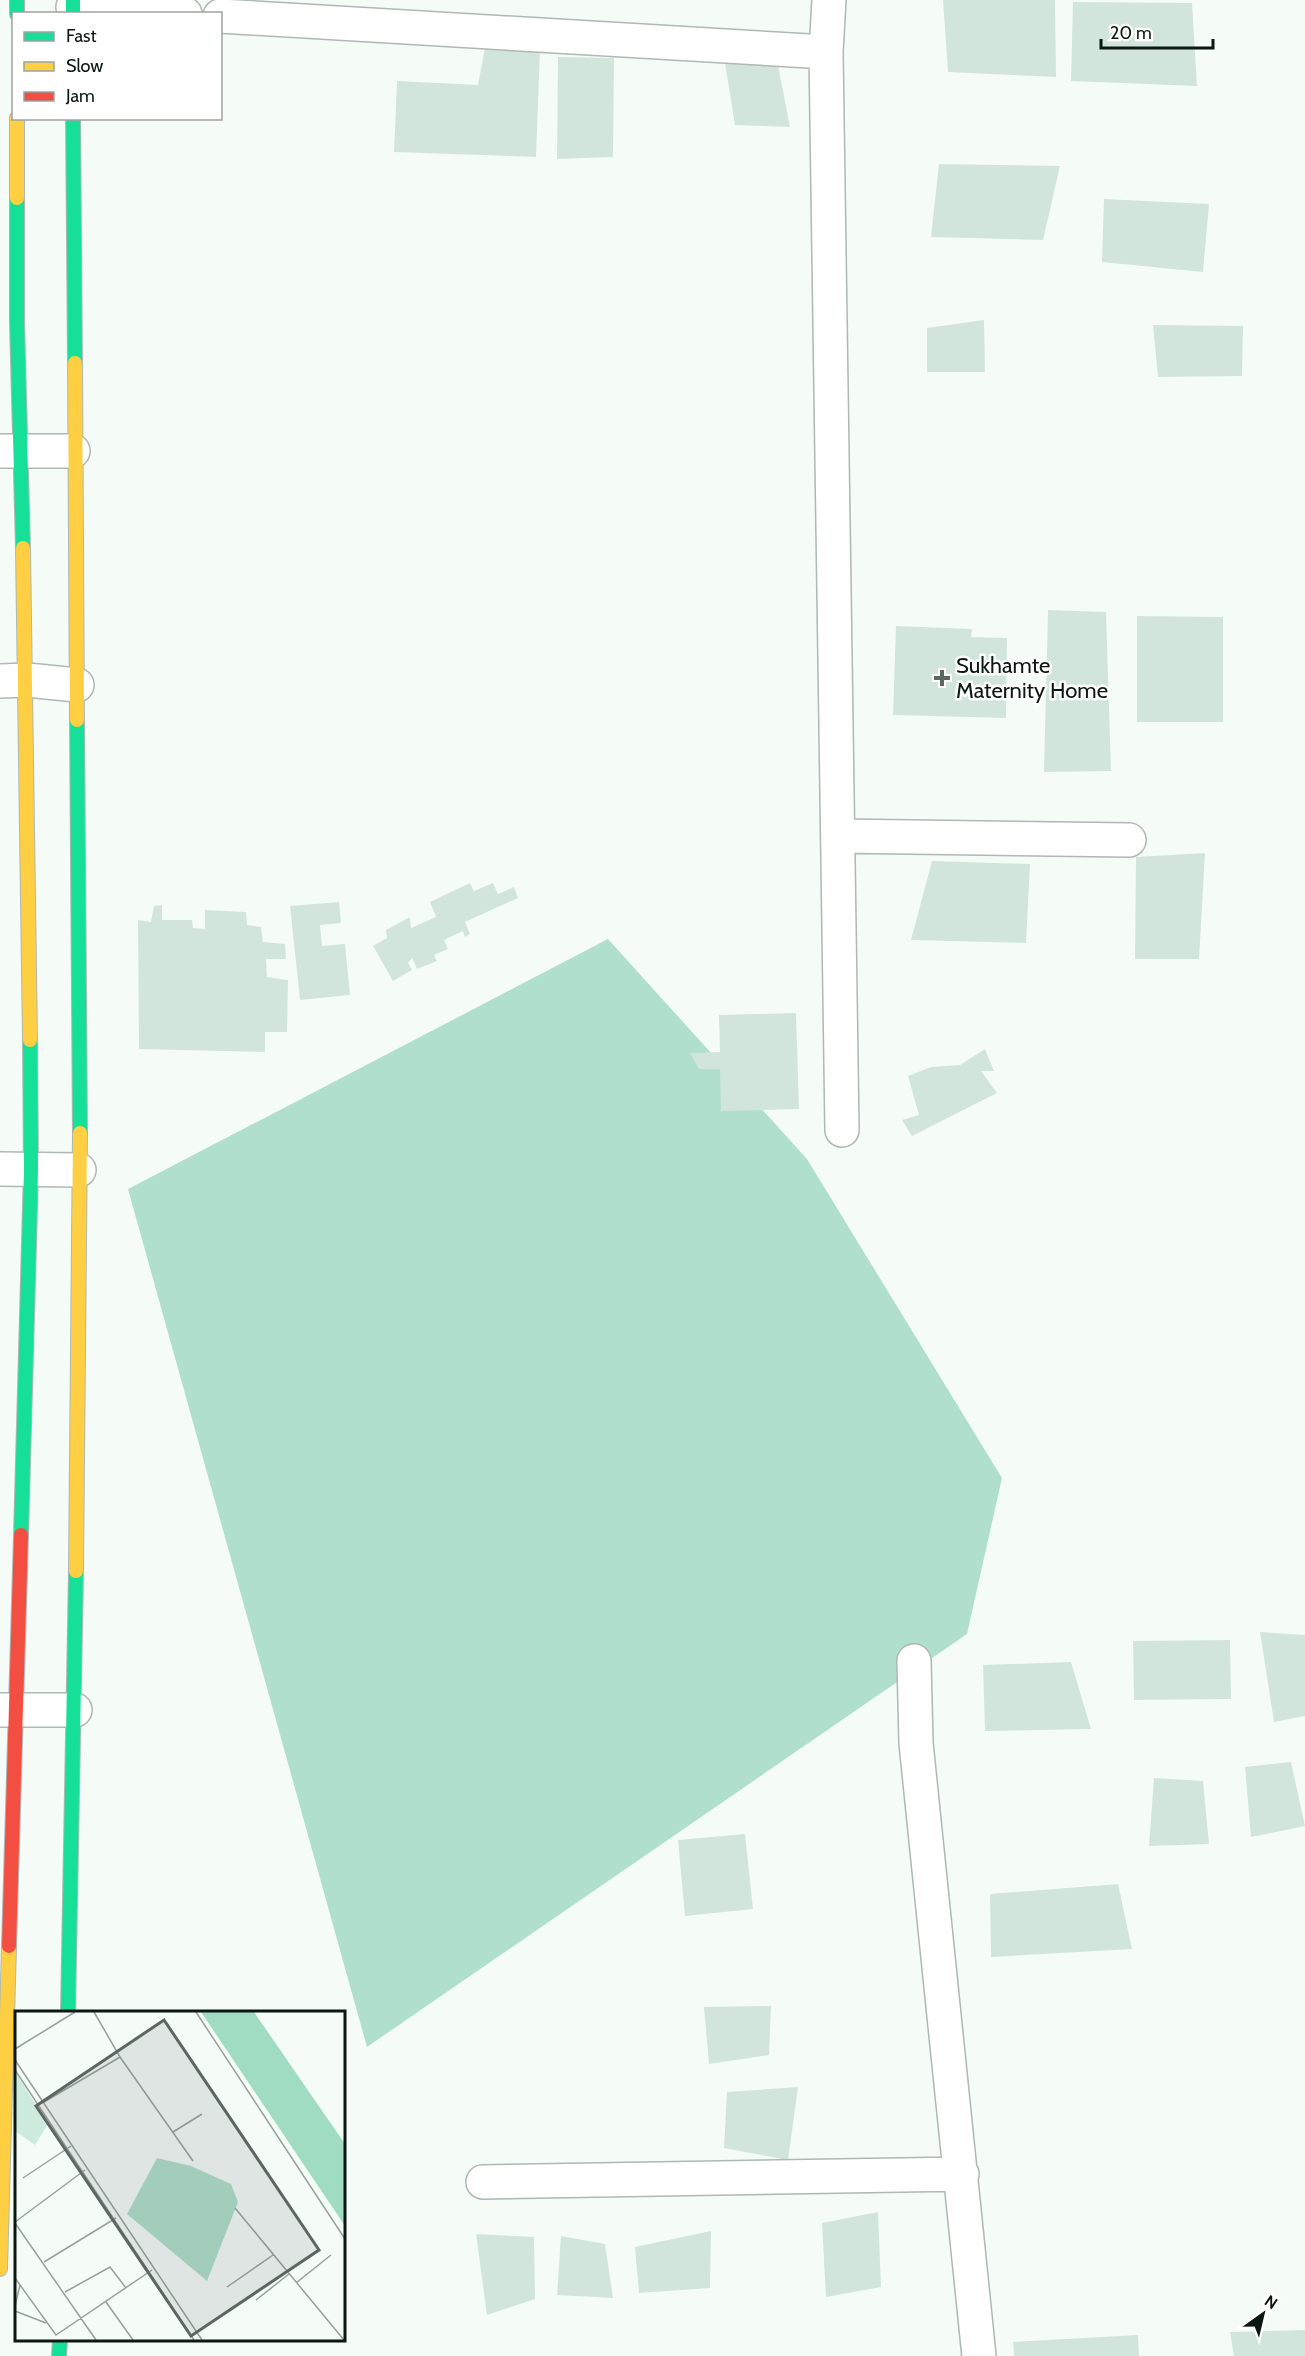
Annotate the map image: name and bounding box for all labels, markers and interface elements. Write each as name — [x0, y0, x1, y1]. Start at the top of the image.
legend — [12, 12, 222, 120]
scale bar — [1101, 12, 1214, 50]
text: 20 m — [1110, 22, 1152, 44]
text: Fast — [66, 25, 97, 47]
text: Slow — [66, 55, 103, 77]
text: Jam — [65, 85, 95, 107]
place label: Sukhamte Maternity Home — [956, 652, 1108, 704]
marker: Sukhamte Maternity Home — [933, 669, 951, 687]
inset map — [15, 2011, 345, 2341]
north arrow — [1233, 2284, 1293, 2344]
text: N — [1261, 2291, 1281, 2313]

